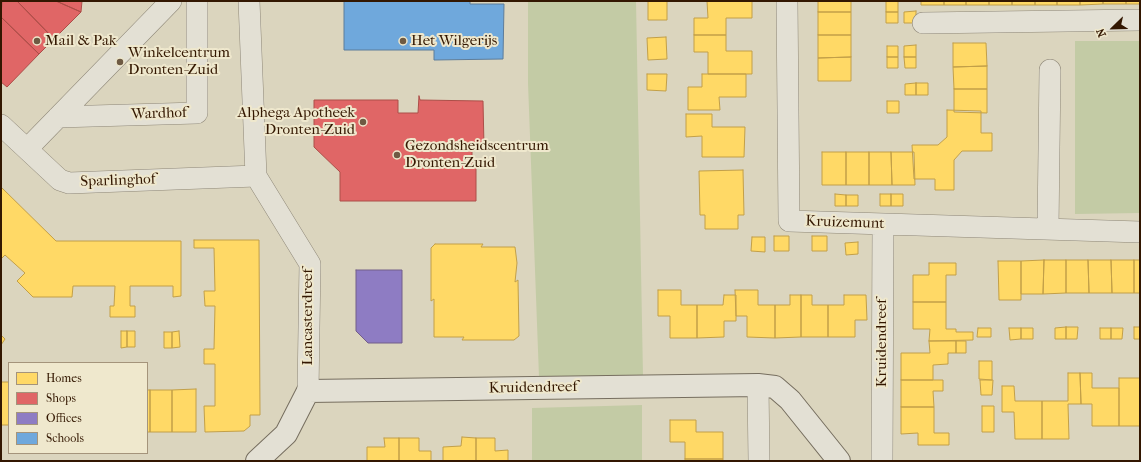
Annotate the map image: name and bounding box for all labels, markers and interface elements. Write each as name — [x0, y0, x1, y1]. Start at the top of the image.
north arrow — [1093, 8, 1133, 48]
text: N — [1094, 27, 1109, 39]
place label: Mail & Pak — [45, 32, 117, 50]
place label: Het Wilgerijs — [411, 32, 497, 50]
marker: Mail & Pak — [32, 36, 42, 46]
marker: Het Wilgerijs — [398, 36, 408, 46]
place label: Winkelcentrum Dronten-Zuid — [128, 44, 230, 79]
marker: Winkelcentrum Dronten-Zuid — [115, 57, 125, 67]
street label: Wardhof — [131, 104, 187, 124]
place label: Alphega Apotheek Dronten-Zuid — [238, 104, 355, 139]
marker: Alphega Apotheek Dronten-Zuid — [358, 117, 368, 127]
place label: Gezondsheidscentrum Dronten-Zuid — [405, 137, 549, 172]
marker: Gezondsheidscentrum Dronten-Zuid — [392, 150, 402, 160]
street label: Sparlinghof — [80, 171, 156, 191]
street label: Kruizemunt — [805, 213, 885, 233]
street label: Lancasterdreef — [299, 269, 317, 365]
street label: Kruidendreef — [873, 299, 891, 387]
legend — [8, 362, 148, 454]
text: Homes — [46, 371, 82, 385]
street label: Kruidendreef — [489, 378, 577, 398]
text: Shops — [46, 391, 76, 405]
text: Offices — [46, 411, 82, 425]
text: Schools — [46, 431, 84, 445]

